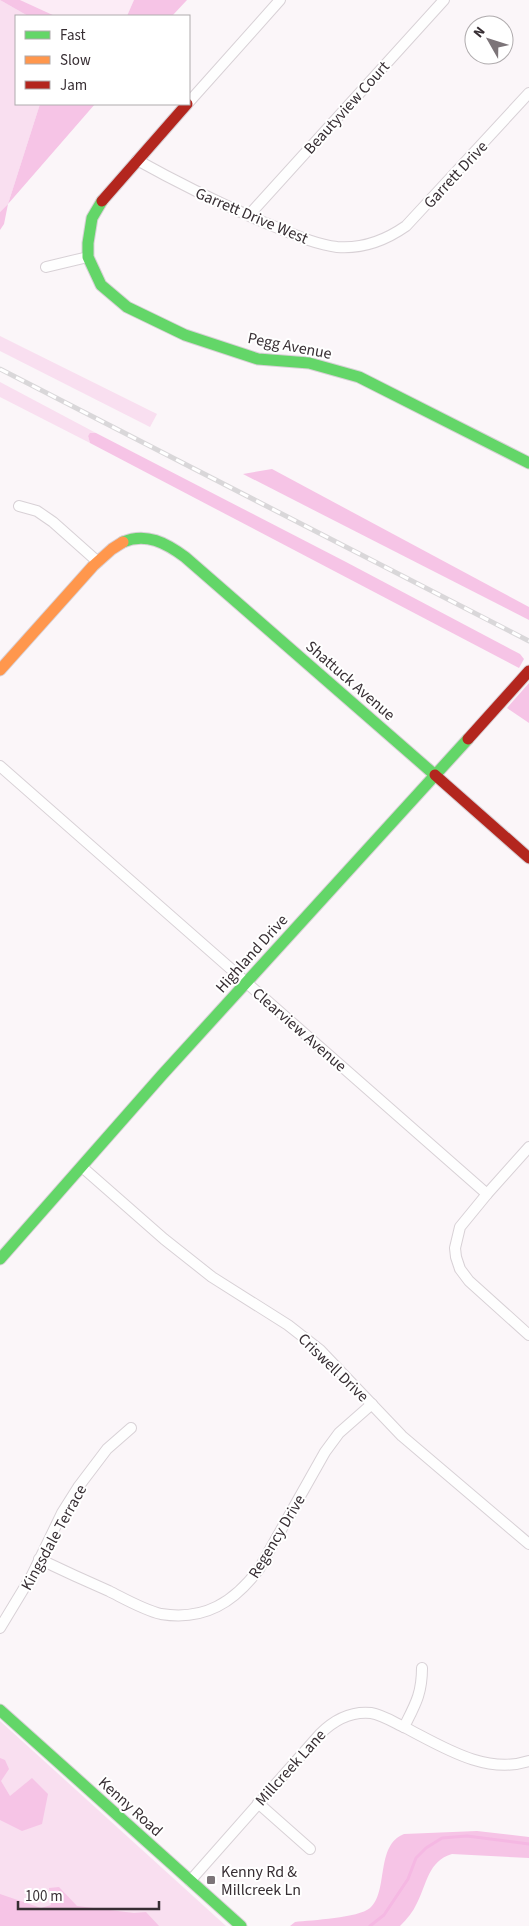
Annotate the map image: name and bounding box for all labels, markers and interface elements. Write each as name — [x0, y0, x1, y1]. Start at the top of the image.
legend — [15, 15, 190, 105]
north arrow — [464, 15, 514, 65]
text: N — [469, 23, 490, 42]
text: Fast — [60, 25, 86, 46]
text: Slow — [60, 50, 91, 71]
street label: Beautyview Court — [299, 56, 395, 159]
text: Jam — [60, 75, 87, 96]
street label: Garrett Drive — [419, 136, 493, 213]
street label: Garrett Drive West — [192, 182, 312, 250]
street label: Pegg Avenue — [246, 327, 334, 365]
street label: Shattuck Avenue — [301, 636, 400, 726]
street label: Highland Drive — [211, 910, 293, 998]
street label: Clearview Avenue — [247, 983, 351, 1077]
street label: Criswell Drive — [293, 1328, 374, 1407]
street label: Kingsdale Terrace — [16, 1480, 92, 1594]
street label: Regency Drive — [243, 1491, 311, 1582]
street label: Millcreek Lane — [250, 1725, 331, 1811]
street label: Kenny Road — [93, 1772, 167, 1842]
place label: Kenny Rd & Millcreek Ln — [221, 1861, 301, 1901]
marker: Kenny Rd & Millcreek Ln — [205, 1874, 217, 1886]
scale bar — [18, 1878, 159, 1910]
text: 100 m — [25, 1886, 63, 1907]

